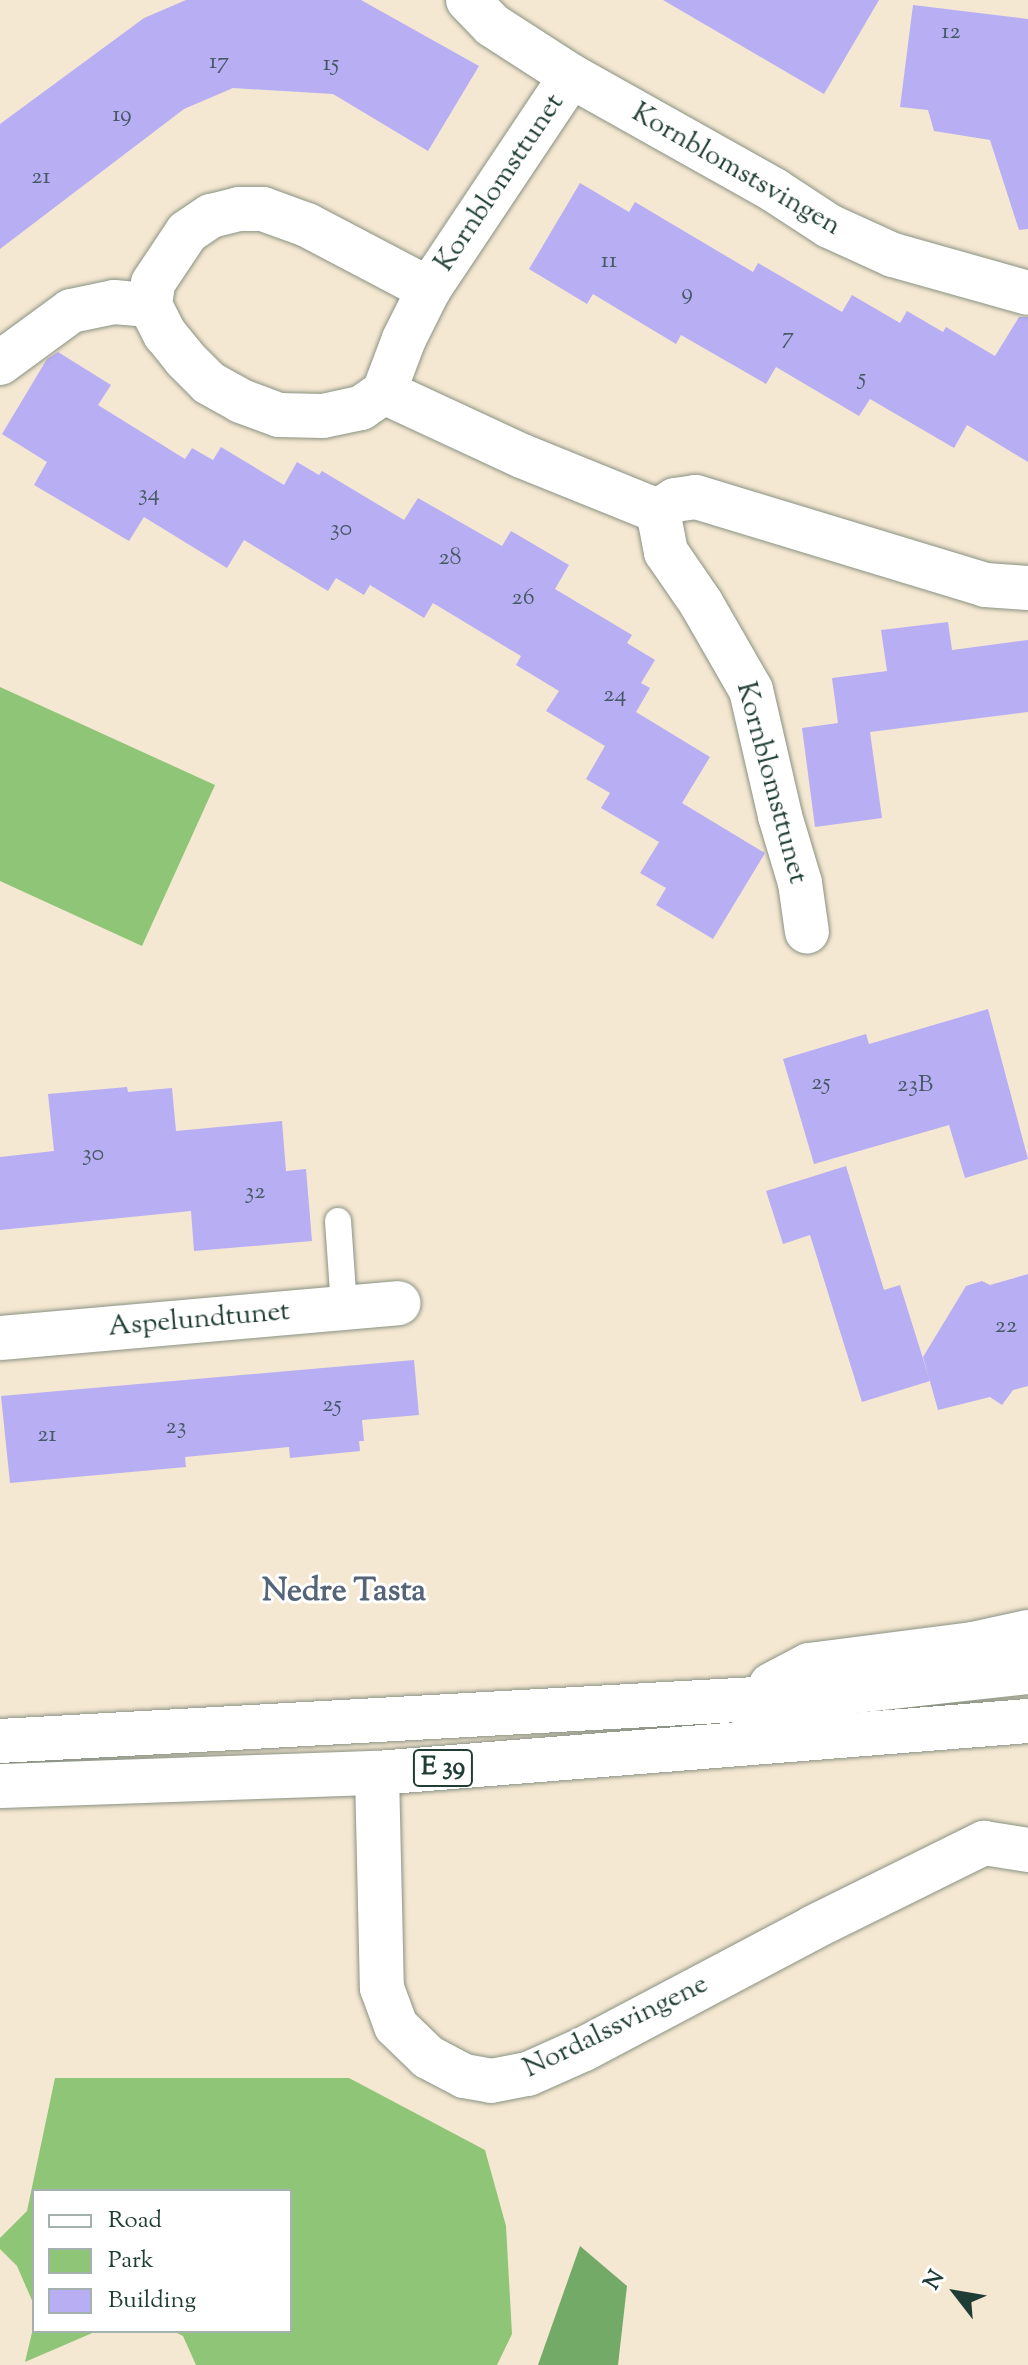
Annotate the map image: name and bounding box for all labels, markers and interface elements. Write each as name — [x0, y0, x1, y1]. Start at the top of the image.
house number: 12 — [941, 19, 961, 47]
house number: 17 — [209, 49, 229, 77]
house number: 15 — [323, 51, 339, 79]
street label: Kornblomsttunet — [428, 88, 572, 278]
street label: Kornblomstsvingen — [625, 96, 847, 244]
house number: 19 — [112, 102, 132, 130]
house number: 21 — [31, 164, 51, 192]
house number: 11 — [601, 248, 617, 276]
house number: 9 — [681, 280, 693, 308]
house number: 7 — [782, 324, 794, 352]
house number: 5 — [858, 365, 866, 393]
house number: 34 — [138, 481, 160, 509]
house number: 30 — [330, 516, 352, 544]
house number: 28 — [438, 545, 462, 573]
house number: 26 — [511, 585, 535, 613]
street label: Kornblomsttunet — [728, 679, 814, 887]
house number: 24 — [603, 682, 627, 710]
house number: 25 — [811, 1070, 831, 1098]
house number: 23B — [897, 1072, 933, 1100]
house number: 30 — [82, 1141, 104, 1169]
house number: 32 — [245, 1179, 265, 1207]
street label: Aspelundtunet — [107, 1295, 291, 1345]
house number: 22 — [995, 1313, 1017, 1341]
house number: 25 — [322, 1392, 342, 1420]
house number: 23 — [166, 1414, 186, 1442]
house number: 21 — [37, 1422, 57, 1450]
district label: Nedre Tasta — [262, 1573, 426, 1611]
road number: E 39 — [411, 1746, 475, 1790]
street label: Nordalssvingene — [518, 1968, 714, 2086]
legend — [32, 2189, 292, 2333]
text: Road — [108, 2204, 162, 2238]
text: Park — [108, 2244, 154, 2278]
north arrow — [916, 2253, 996, 2333]
text: N — [917, 2265, 954, 2296]
text: Building — [108, 2284, 196, 2318]

